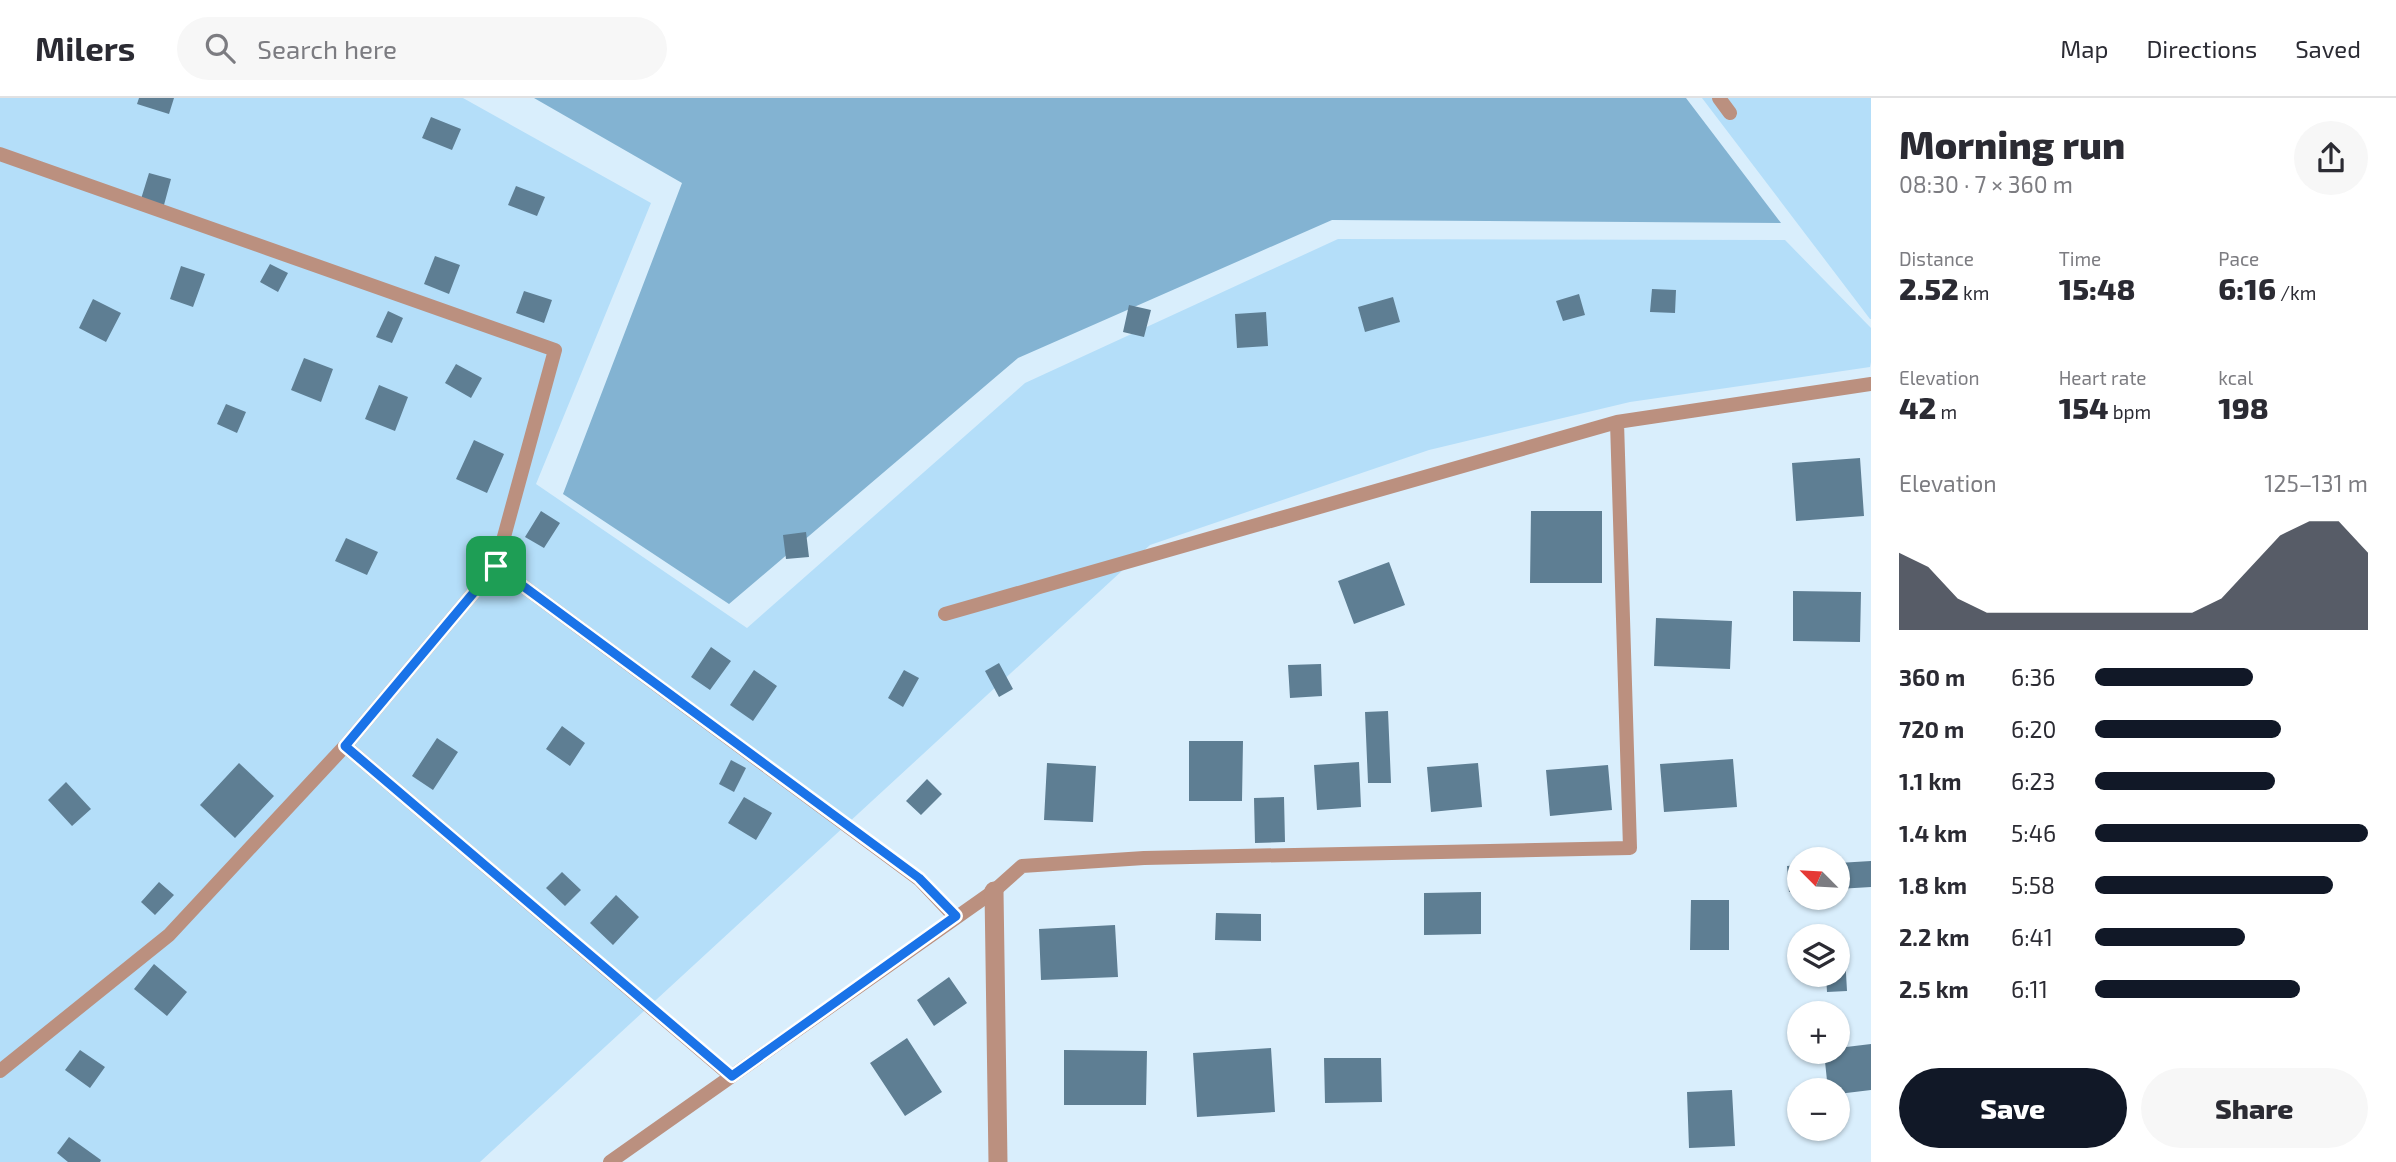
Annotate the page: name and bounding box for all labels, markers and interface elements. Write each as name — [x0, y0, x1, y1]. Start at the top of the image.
search box — [177, 17, 667, 80]
text: Milers — [35, 28, 135, 68]
icon: search — [201, 29, 239, 67]
text: Search here — [257, 33, 397, 64]
text: Map — [2060, 34, 2108, 63]
text: Directions — [2146, 34, 2257, 63]
text: Saved — [2295, 34, 2361, 63]
text: Morning run — [1899, 121, 2125, 167]
button: share — [2294, 121, 2368, 195]
text: 08:30 · 7 × 360 m — [1899, 170, 2073, 198]
text: Distance — [1899, 247, 1974, 270]
text: Time — [2059, 247, 2101, 270]
text: Pace — [2218, 247, 2259, 270]
text: 2.52 — [1899, 270, 1959, 306]
text: 15:48 — [2059, 270, 2136, 306]
text: 6:16 — [2218, 270, 2276, 306]
text: km — [1959, 281, 1989, 304]
text: /km — [2276, 281, 2316, 304]
text: Elevation — [1899, 366, 1980, 389]
text: Heart rate — [2059, 366, 2147, 389]
text: kcal — [2218, 366, 2253, 389]
text: 42 — [1899, 389, 1936, 425]
text: 154 — [2059, 389, 2109, 425]
text: 198 — [2218, 389, 2269, 425]
text: m — [1936, 400, 1957, 423]
text: bpm — [2109, 400, 2151, 423]
text: Elevation — [1899, 469, 1997, 497]
text: 125–131 m — [2264, 469, 2368, 497]
pin — [466, 536, 526, 596]
icon: arrive — [477, 547, 515, 585]
text: 360 m — [1899, 663, 1965, 691]
text: 6:36 — [2011, 663, 2056, 691]
text: 720 m — [1899, 715, 1964, 743]
text: 6:20 — [2011, 715, 2056, 743]
text: 1.1 km — [1899, 767, 1962, 795]
text: 6:23 — [2011, 767, 2055, 795]
text: 1.4 km — [1899, 819, 1967, 847]
text: 5:46 — [2011, 819, 2056, 847]
north arrow — [1787, 847, 1850, 910]
map controls — [1787, 847, 1850, 1141]
text: 1.8 km — [1899, 871, 1967, 899]
text: 5:58 — [2011, 871, 2055, 899]
text: 2.2 km — [1899, 923, 1969, 951]
text: 6:41 — [2011, 923, 2053, 951]
button: layers — [1787, 924, 1850, 987]
text: 2.5 km — [1899, 975, 1969, 1003]
text: 6:11 — [2011, 975, 2048, 1003]
button: + — [1787, 1001, 1850, 1064]
button: Save — [1899, 1068, 2127, 1148]
button: Share — [2141, 1068, 2368, 1148]
button: − — [1787, 1078, 1850, 1141]

